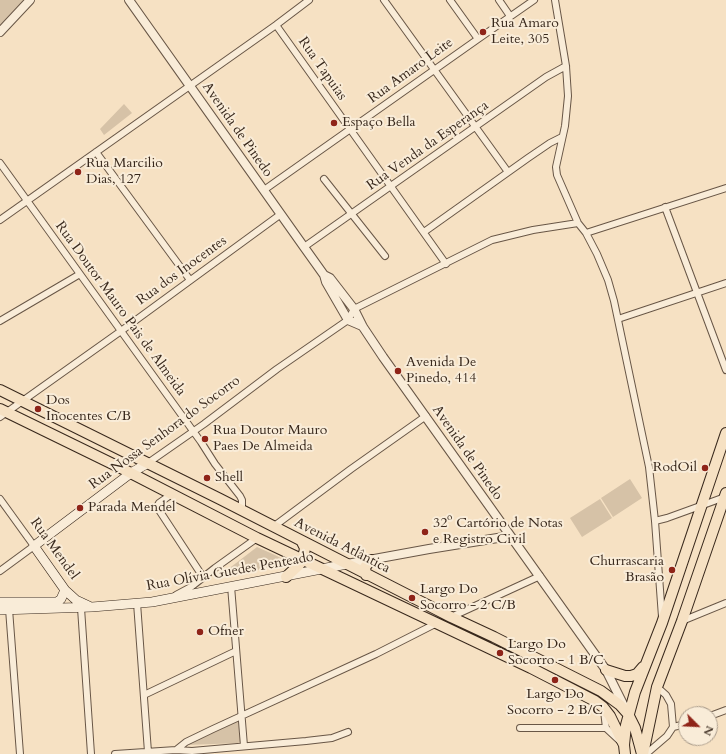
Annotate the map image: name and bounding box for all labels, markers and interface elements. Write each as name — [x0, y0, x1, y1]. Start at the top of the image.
place label: Rua Amaro Leite, 305 — [491, 16, 559, 48]
marker: Rua Amaro Leite, 305 — [478, 27, 488, 37]
street label: Rua Tapuias — [294, 34, 350, 104]
street label: Rua Amaro Leite — [365, 35, 457, 107]
street label: Avenida de Pinedo — [198, 79, 276, 181]
street label: Rua Venda da Esperança — [364, 98, 492, 194]
place label: Espaço Bella — [342, 115, 416, 131]
marker: Espaço Bella — [329, 118, 339, 128]
place label: Rua Marcilio Dias, 127 — [86, 156, 163, 188]
marker: Rua Marcilio Dias, 127 — [73, 167, 83, 177]
street label: Rua Doutor Mauro Pais de Almeida — [51, 219, 189, 399]
street label: Rua dos Inocentes — [134, 233, 230, 309]
place label: Avenida De Pinedo, 414 — [406, 355, 476, 388]
marker: Avenida De Pinedo, 414 — [393, 366, 403, 376]
street label: Rua Nossa Senhora do Socorro — [86, 373, 244, 493]
place label: Dos Inocentes C/B — [46, 393, 131, 426]
street label: Avenida de Pinedo — [428, 402, 506, 504]
marker: Dos Inocentes C/B — [33, 404, 43, 414]
place label: Rua Doutor Mauro Paes De Almeida — [213, 423, 327, 456]
marker: Rua Doutor Mauro Paes De Almeida — [200, 434, 210, 444]
place label: RodOil — [653, 460, 697, 476]
marker: RodOil — [700, 463, 710, 473]
place label: Shell — [215, 470, 243, 486]
marker: Shell — [202, 473, 212, 483]
place label: Parada Mendel — [88, 500, 176, 516]
marker: Parada Mendel — [75, 503, 85, 513]
street label: Rua Mendel — [26, 515, 82, 583]
street label: Avenida Atlântica — [291, 515, 393, 577]
place label: 32º Cartório de Notas e Registro Civil — [433, 516, 563, 548]
marker: 32º Cartório de Notas e Registro Civil — [420, 527, 430, 537]
street label: Rua Olívia Guedes Penteado — [145, 549, 315, 595]
place label: Churrascaria Brasão — [589, 554, 664, 586]
marker: Churrascaria Brasão — [667, 565, 677, 575]
place label: Largo Do Socorro - 2 C/B — [420, 582, 516, 614]
marker: Largo Do Socorro - 2 C/B — [407, 593, 417, 603]
place label: Ofner — [208, 624, 244, 640]
marker: Ofner — [195, 627, 205, 637]
place label: Largo Do Socorro - 1 B/C — [508, 637, 604, 670]
marker: Largo Do Socorro - 1 B/C — [495, 648, 505, 658]
marker: Largo Do Socorro - 2 B/C — [550, 675, 560, 685]
place label: Largo Do Socorro - 2 B/C — [507, 687, 603, 720]
north arrow — [678, 706, 718, 746]
text: N — [700, 723, 717, 738]

